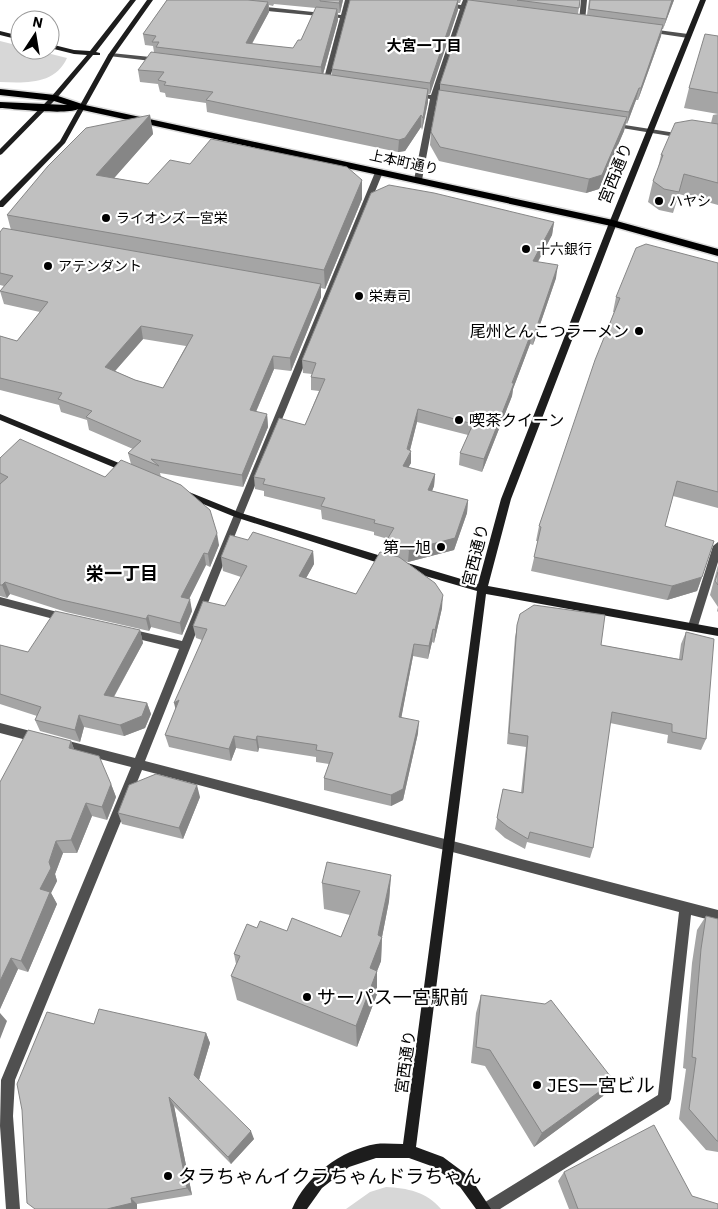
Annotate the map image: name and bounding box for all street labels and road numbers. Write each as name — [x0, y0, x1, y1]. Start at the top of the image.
street label: 宮西通り — [594, 140, 636, 206]
street label: 上本町通り — [368, 146, 440, 178]
street label: 宮西通り — [458, 522, 492, 588]
street label: 宮西通り — [391, 1029, 419, 1095]

